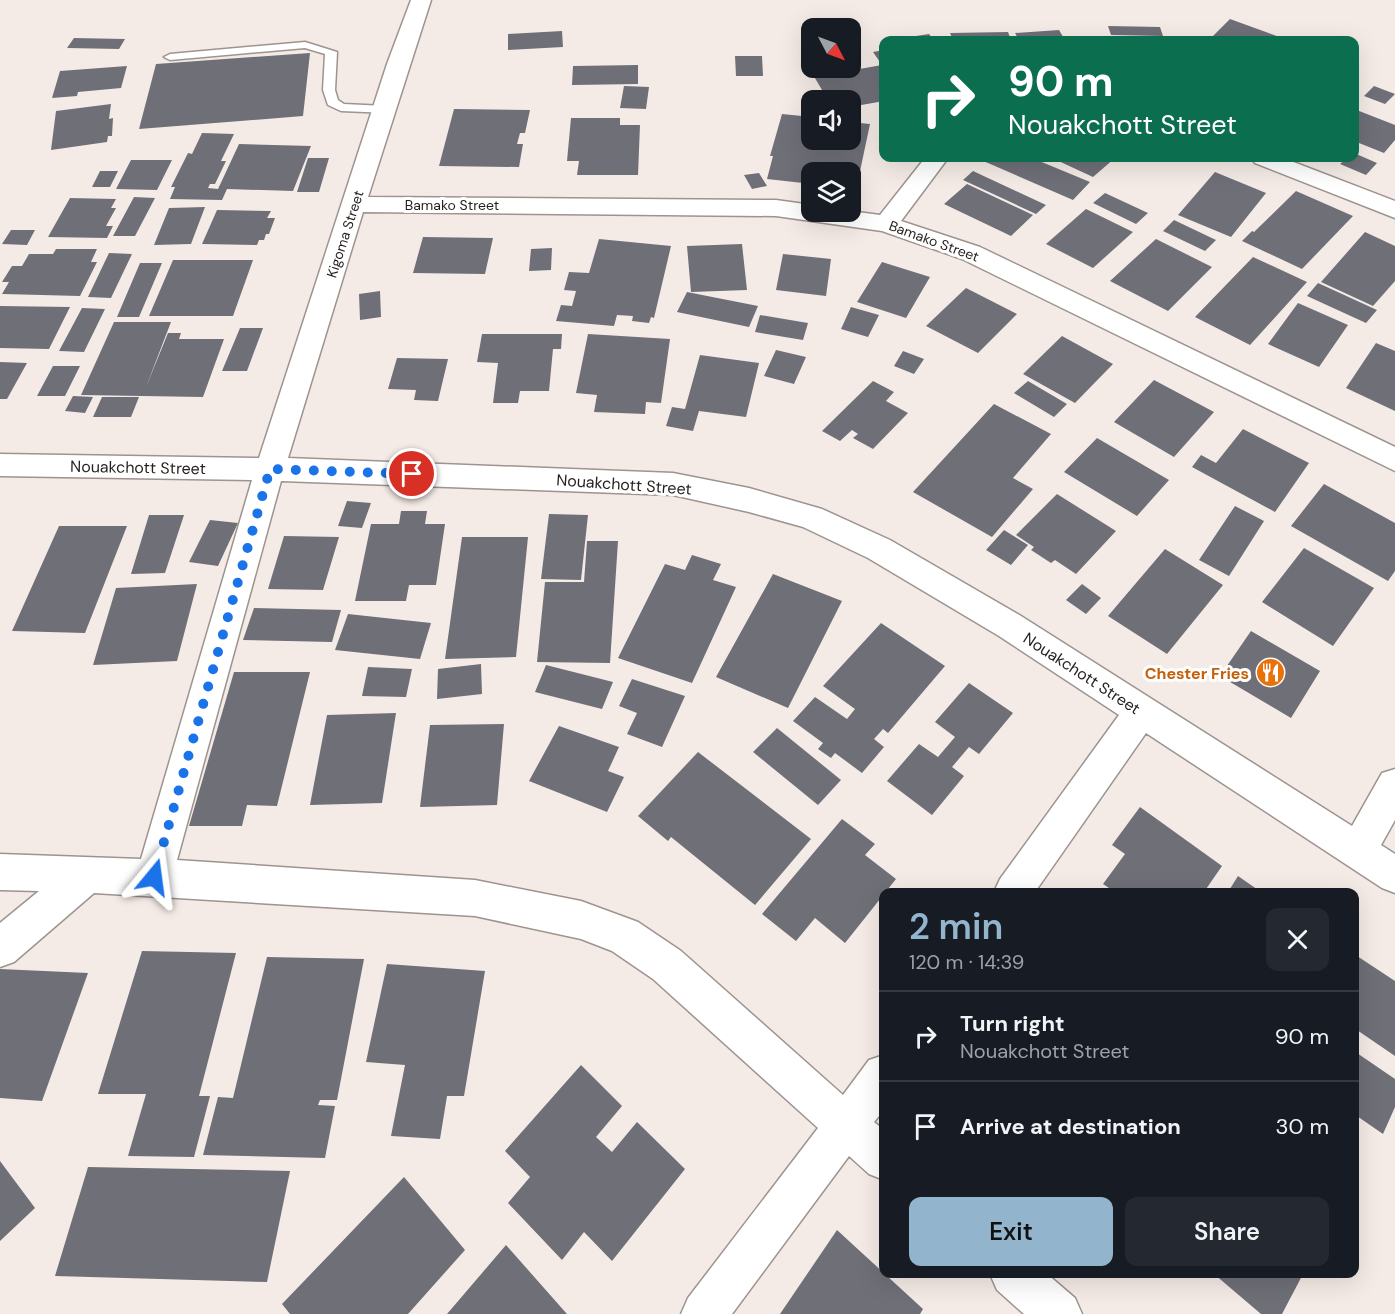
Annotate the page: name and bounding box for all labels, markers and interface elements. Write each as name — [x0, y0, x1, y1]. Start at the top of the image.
north arrow — [801, 18, 861, 78]
map controls — [801, 18, 861, 222]
text: 90 m — [1008, 54, 1114, 109]
icon: right — [909, 60, 987, 138]
button: sound — [801, 90, 861, 150]
text: Nouakchott Street — [1008, 107, 1237, 142]
button: layers — [801, 162, 861, 222]
street label: Kigoma Street — [322, 188, 368, 280]
street label: Bamako Street — [405, 196, 499, 214]
street label: Bamako Street — [887, 216, 981, 266]
pin — [386, 448, 437, 499]
street label: Nouakchott Street — [70, 456, 206, 479]
icon: arrive — [395, 457, 428, 490]
street label: Nouakchott Street — [556, 469, 692, 500]
street label: Nouakchott Street — [1019, 628, 1144, 719]
restaurant icon: Chester Fries — [1254, 657, 1286, 689]
place label: Chester Fries — [1145, 663, 1249, 684]
position arrow — [122, 845, 186, 909]
text: 2 min — [909, 903, 1003, 950]
button: close — [1266, 908, 1329, 971]
text: 120 m · 14:39 — [909, 949, 1024, 975]
text: Turn right — [960, 1009, 1065, 1038]
icon: right — [909, 1020, 942, 1053]
text: 90 m — [1275, 1022, 1329, 1051]
text: Nouakchott Street — [960, 1038, 1129, 1064]
icon: arrive — [909, 1110, 942, 1143]
text: Arrive at destination — [960, 1112, 1181, 1141]
text: 30 m — [1275, 1112, 1329, 1141]
button: Exit — [909, 1197, 1113, 1266]
button: Share — [1125, 1197, 1329, 1266]

